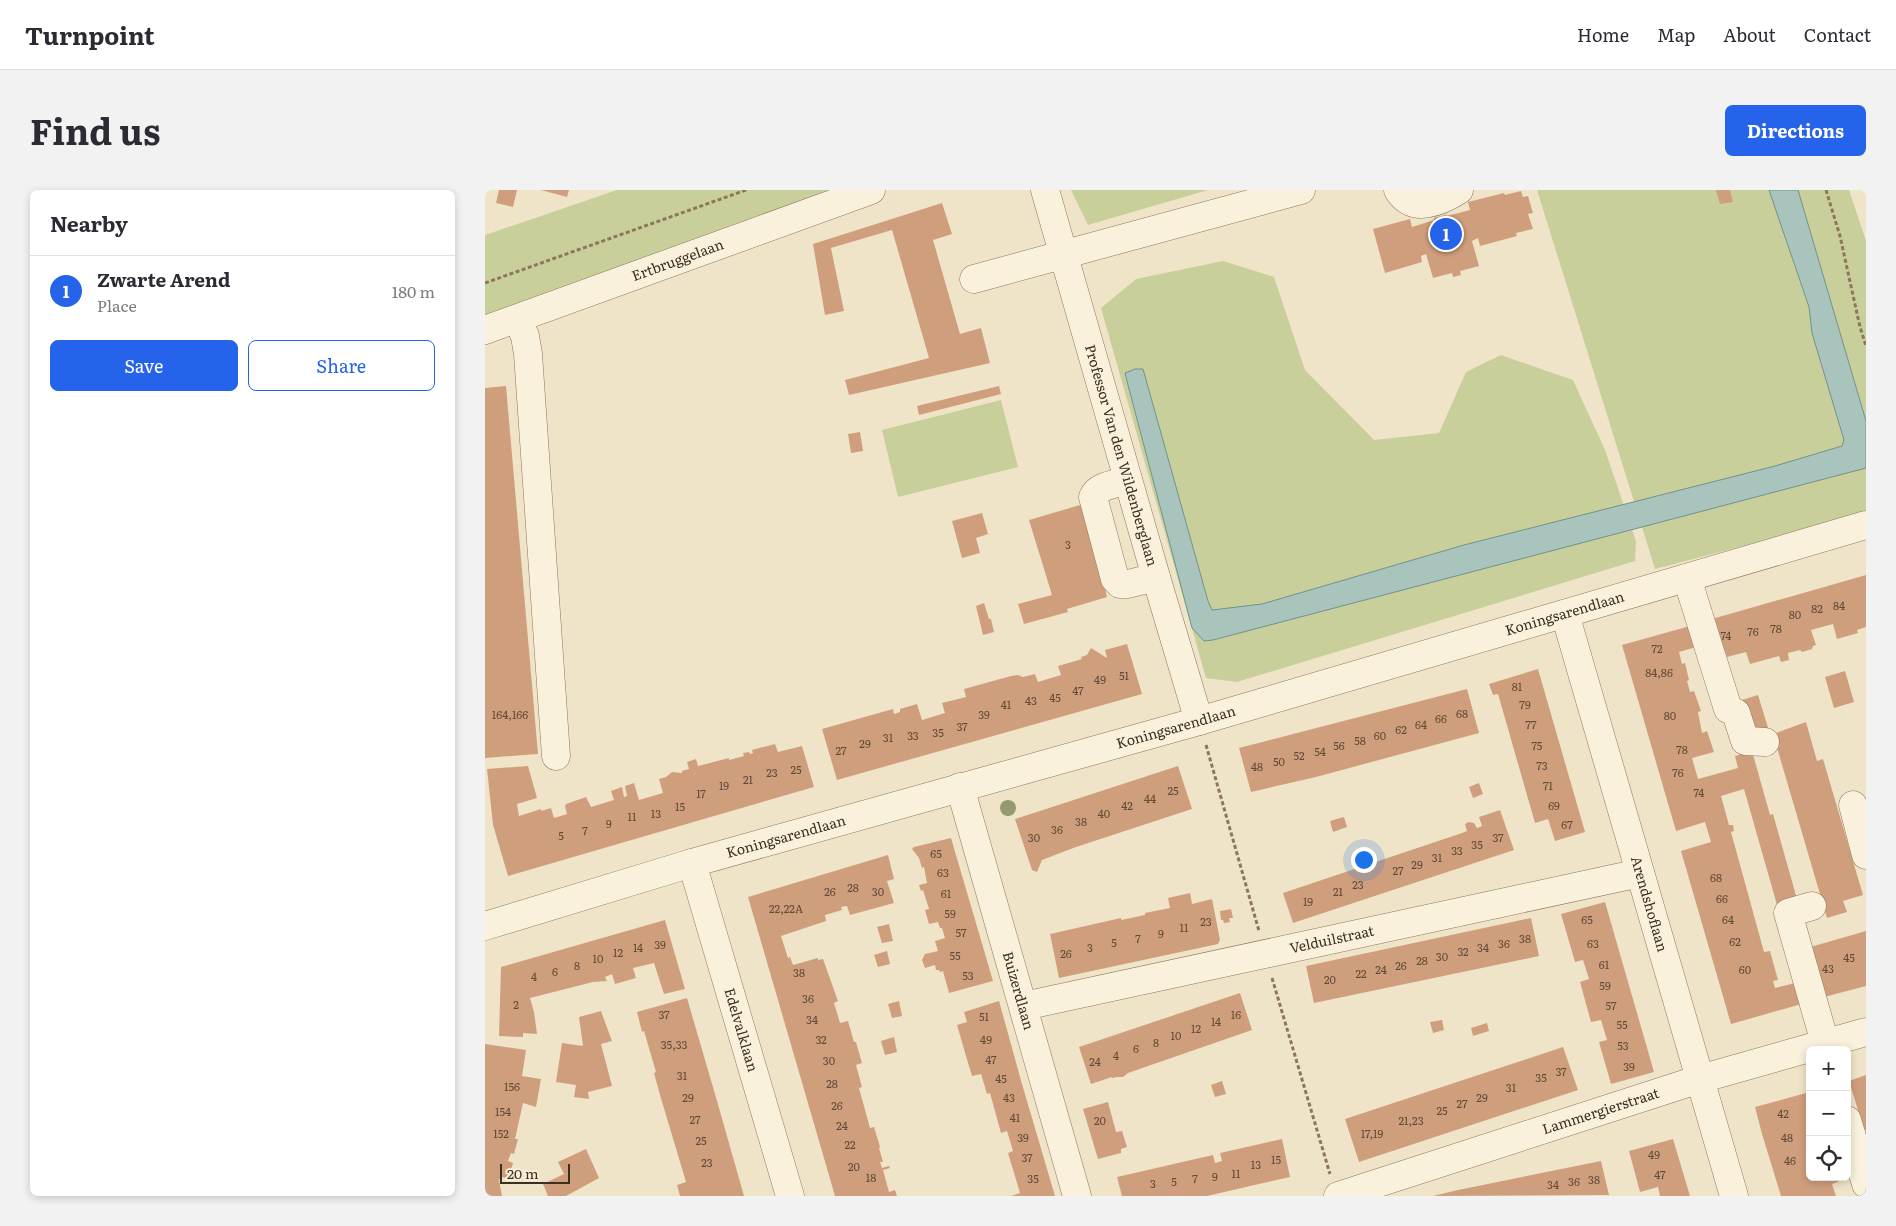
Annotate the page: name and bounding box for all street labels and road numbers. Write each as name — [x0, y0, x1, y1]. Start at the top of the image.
street label: Ertbruggelaan — [629, 233, 726, 285]
street label: Professor Van den Wildenberglaan — [1081, 342, 1163, 568]
street label: Koningsarendlaan — [1502, 586, 1626, 640]
street label: Koningsarendlaan — [1114, 700, 1238, 753]
street label: Koningsarendlaan — [724, 809, 848, 862]
street label: Arendshoflaan — [1627, 854, 1674, 954]
street label: Velduilstraat — [1288, 920, 1376, 957]
street label: Buizerdlaan — [999, 949, 1040, 1032]
street label: Edelvalklaan — [720, 985, 764, 1074]
street label: Lammergierstraat — [1539, 1082, 1662, 1138]

